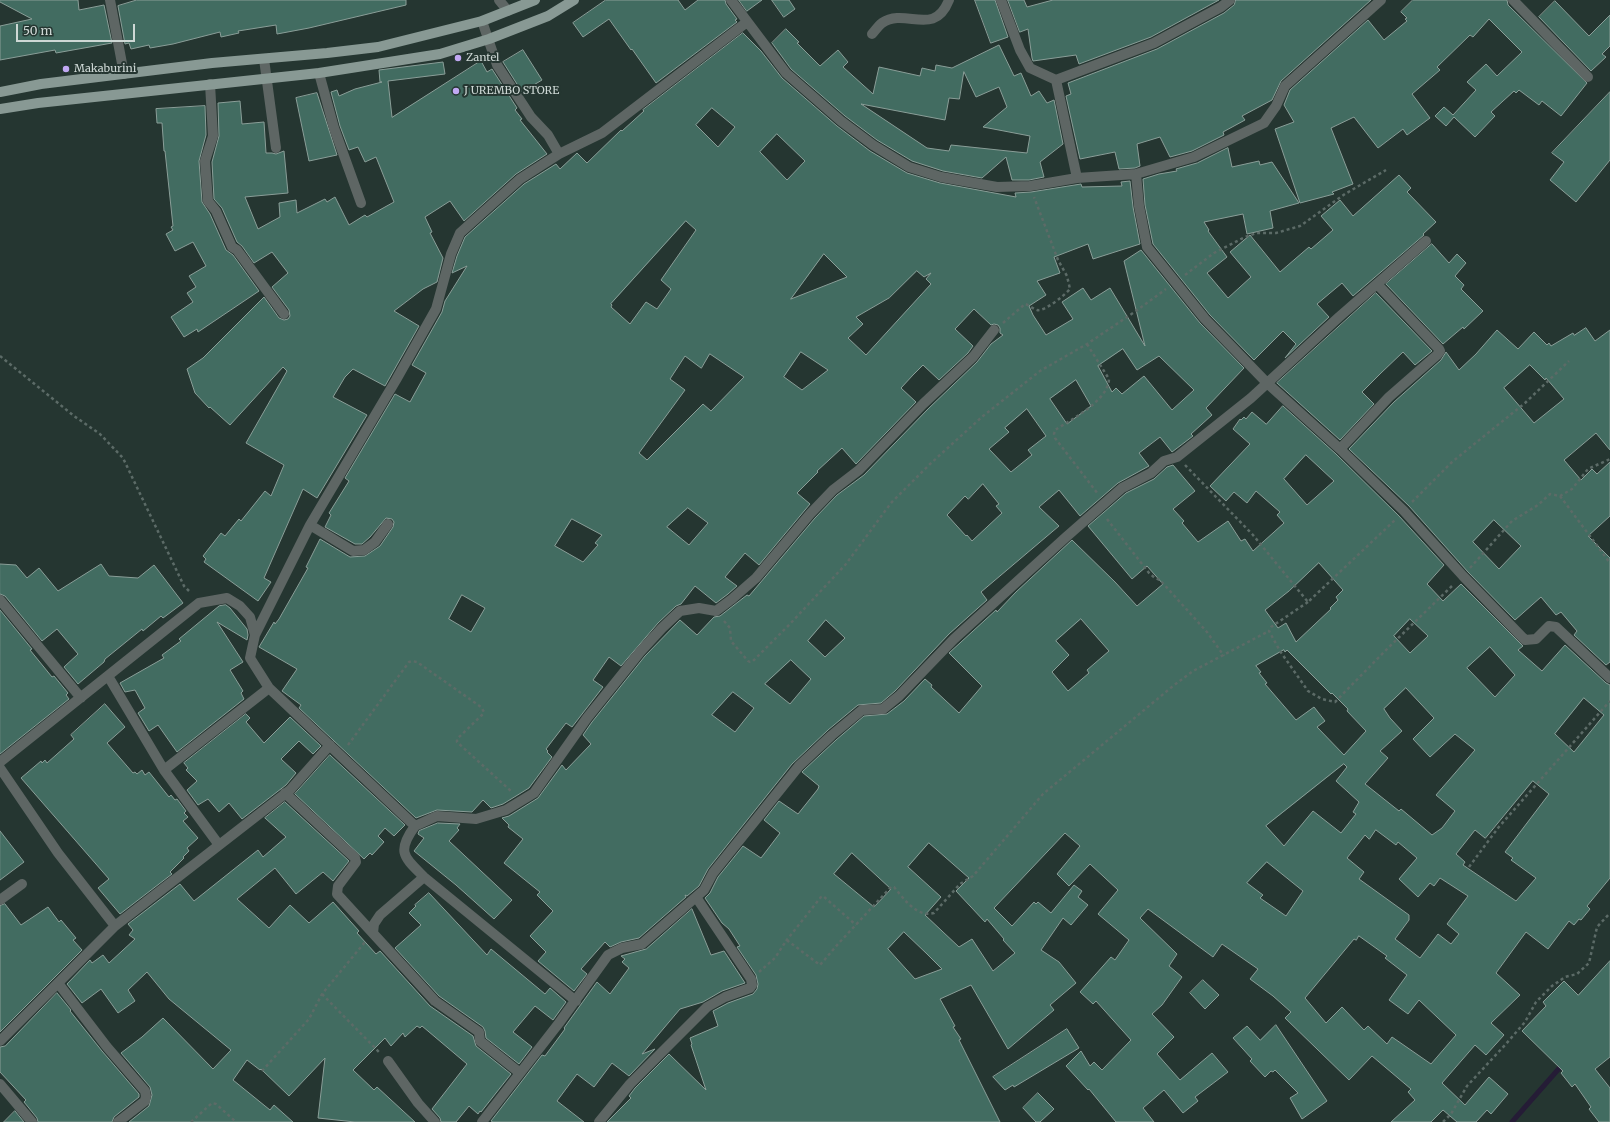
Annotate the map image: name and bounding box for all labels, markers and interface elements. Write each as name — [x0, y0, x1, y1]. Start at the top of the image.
scale bar — [18, 16, 137, 42]
text: 50 m — [23, 23, 52, 38]
place label: Zantel — [466, 51, 500, 65]
marker: Zantel — [453, 53, 463, 63]
place label: Makaburini — [74, 62, 136, 76]
marker: Makaburini — [61, 64, 71, 74]
place label: J UREMBO STORE — [464, 84, 559, 98]
marker: J UREMBO STORE — [451, 86, 461, 96]

